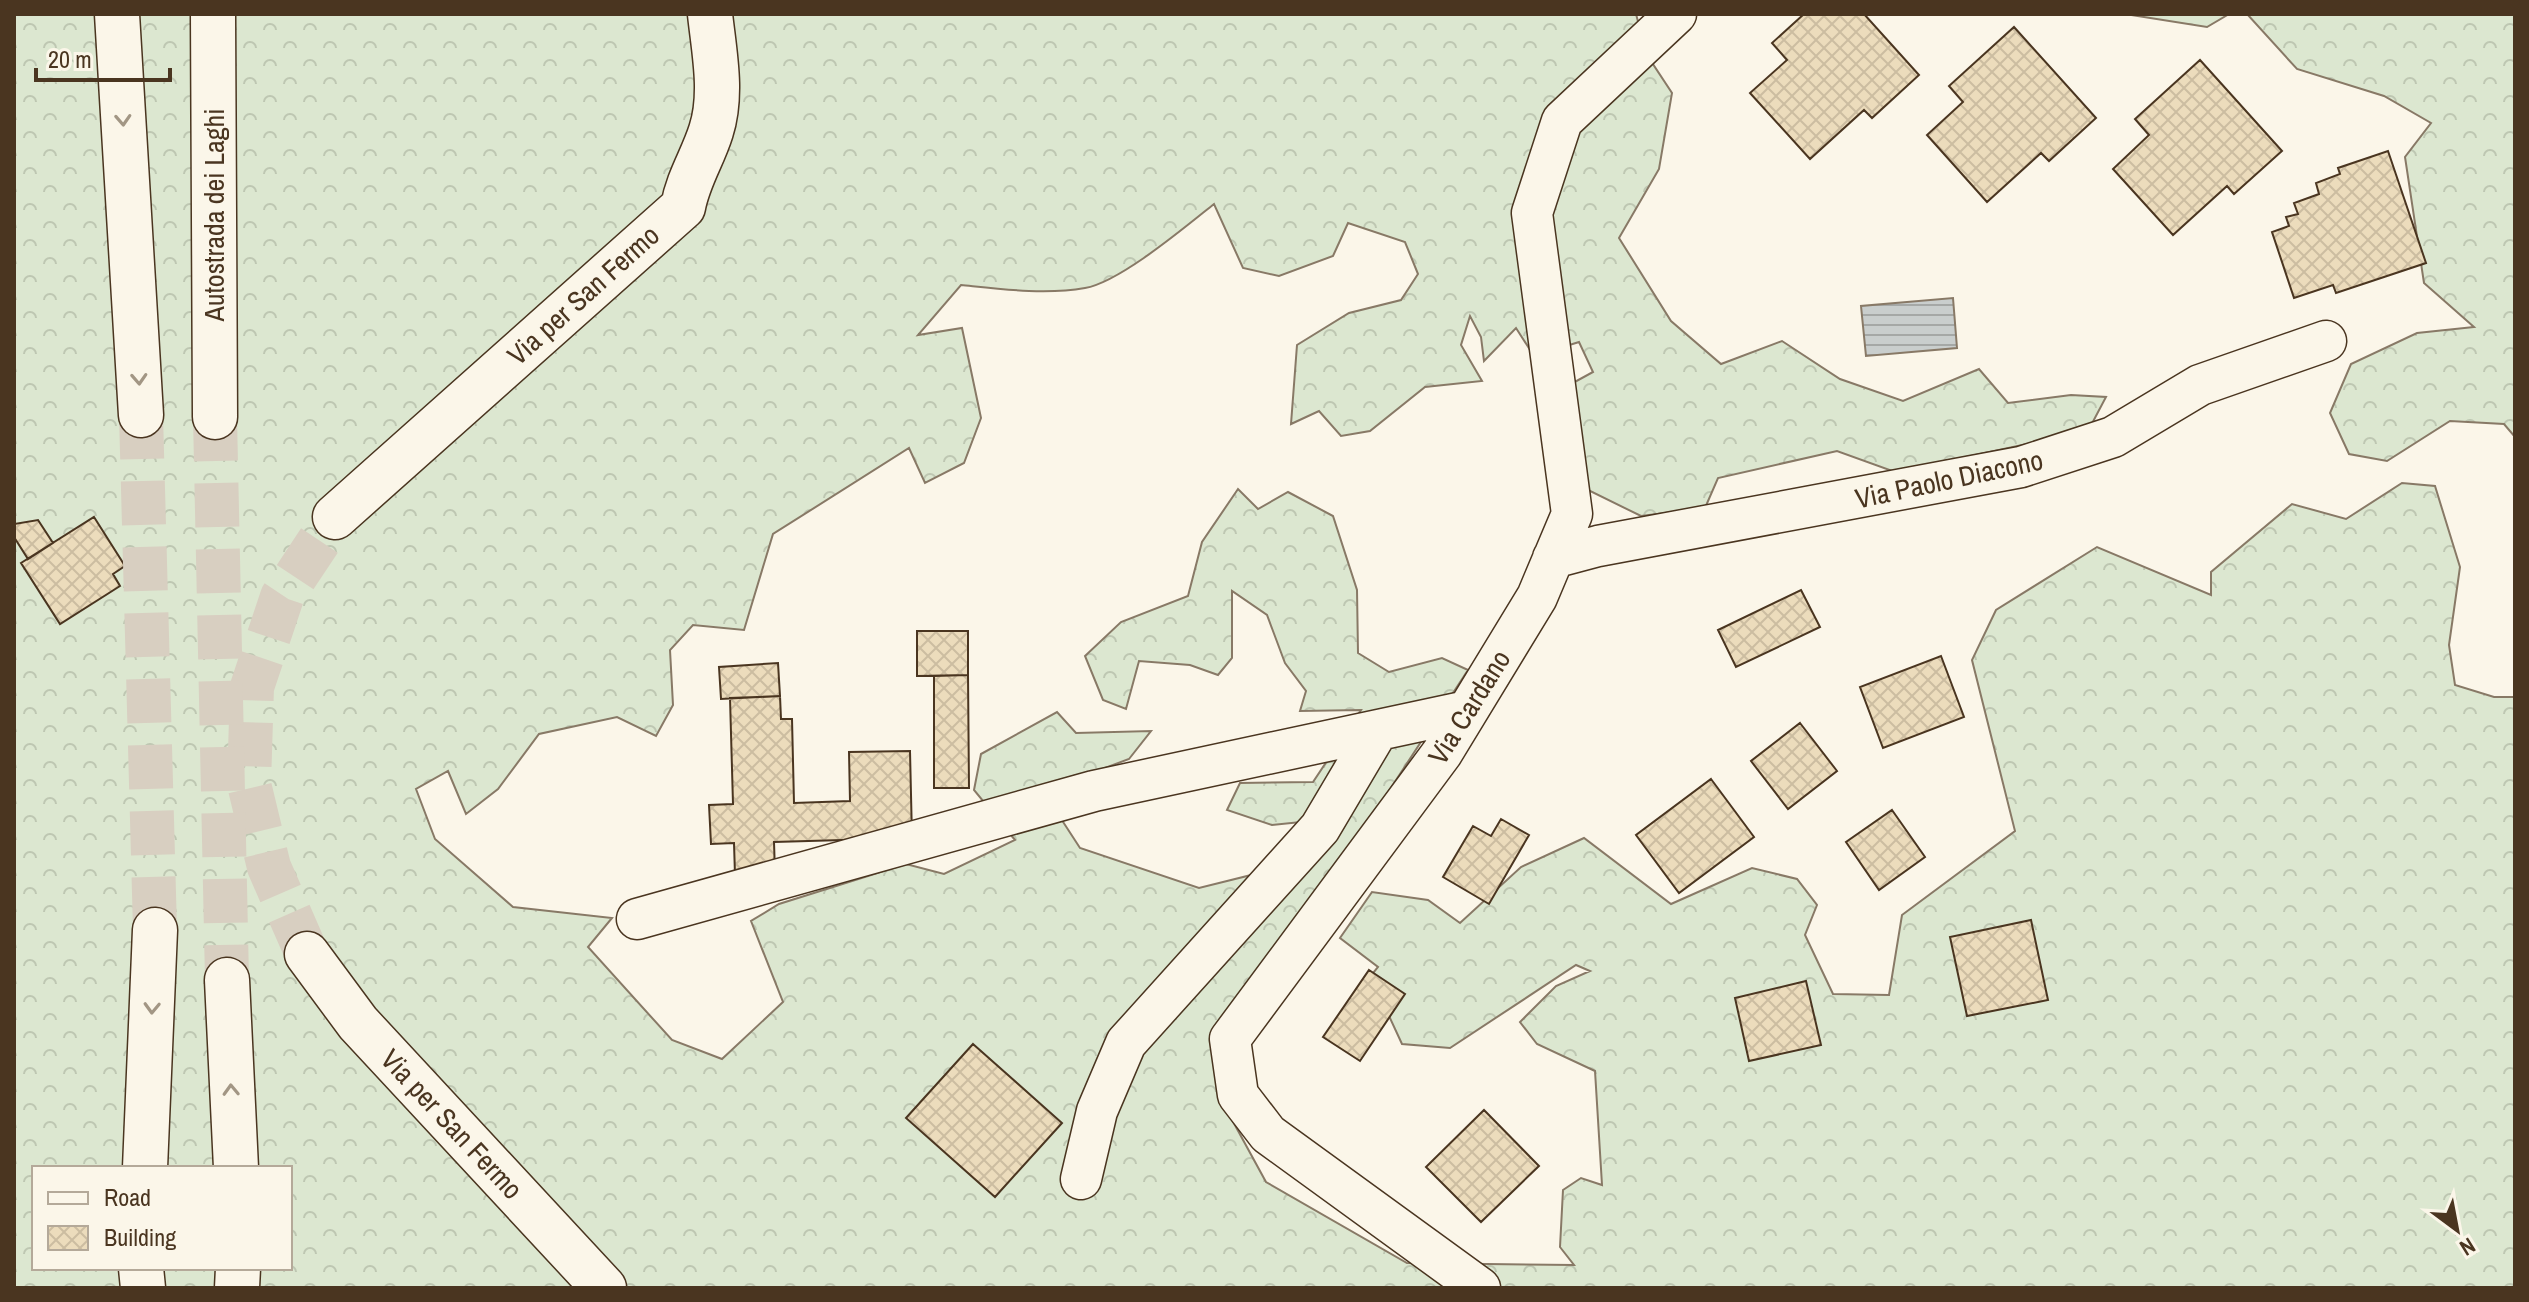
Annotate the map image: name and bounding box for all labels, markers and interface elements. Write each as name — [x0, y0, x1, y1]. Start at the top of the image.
scale bar — [36, 32, 170, 82]
text: 20 m — [48, 43, 92, 75]
street label: Autostrada dei Laghi — [195, 108, 233, 323]
one-way arrow — [114, 114, 131, 127]
street label: Via per San Fermo — [499, 216, 667, 374]
one-way arrow — [130, 373, 147, 386]
street label: Via Paolo Diacono — [1852, 441, 2046, 517]
street label: Via Cardano — [1419, 642, 1519, 772]
one-way arrow — [144, 1002, 161, 1015]
street label: Via per San Fermo — [372, 1041, 532, 1207]
one-way arrow — [223, 1083, 240, 1096]
legend — [32, 1166, 292, 1270]
text: Road — [104, 1181, 151, 1213]
north arrow — [2417, 1190, 2497, 1270]
text: Building — [104, 1221, 176, 1253]
text: N — [2454, 1231, 2481, 1263]

